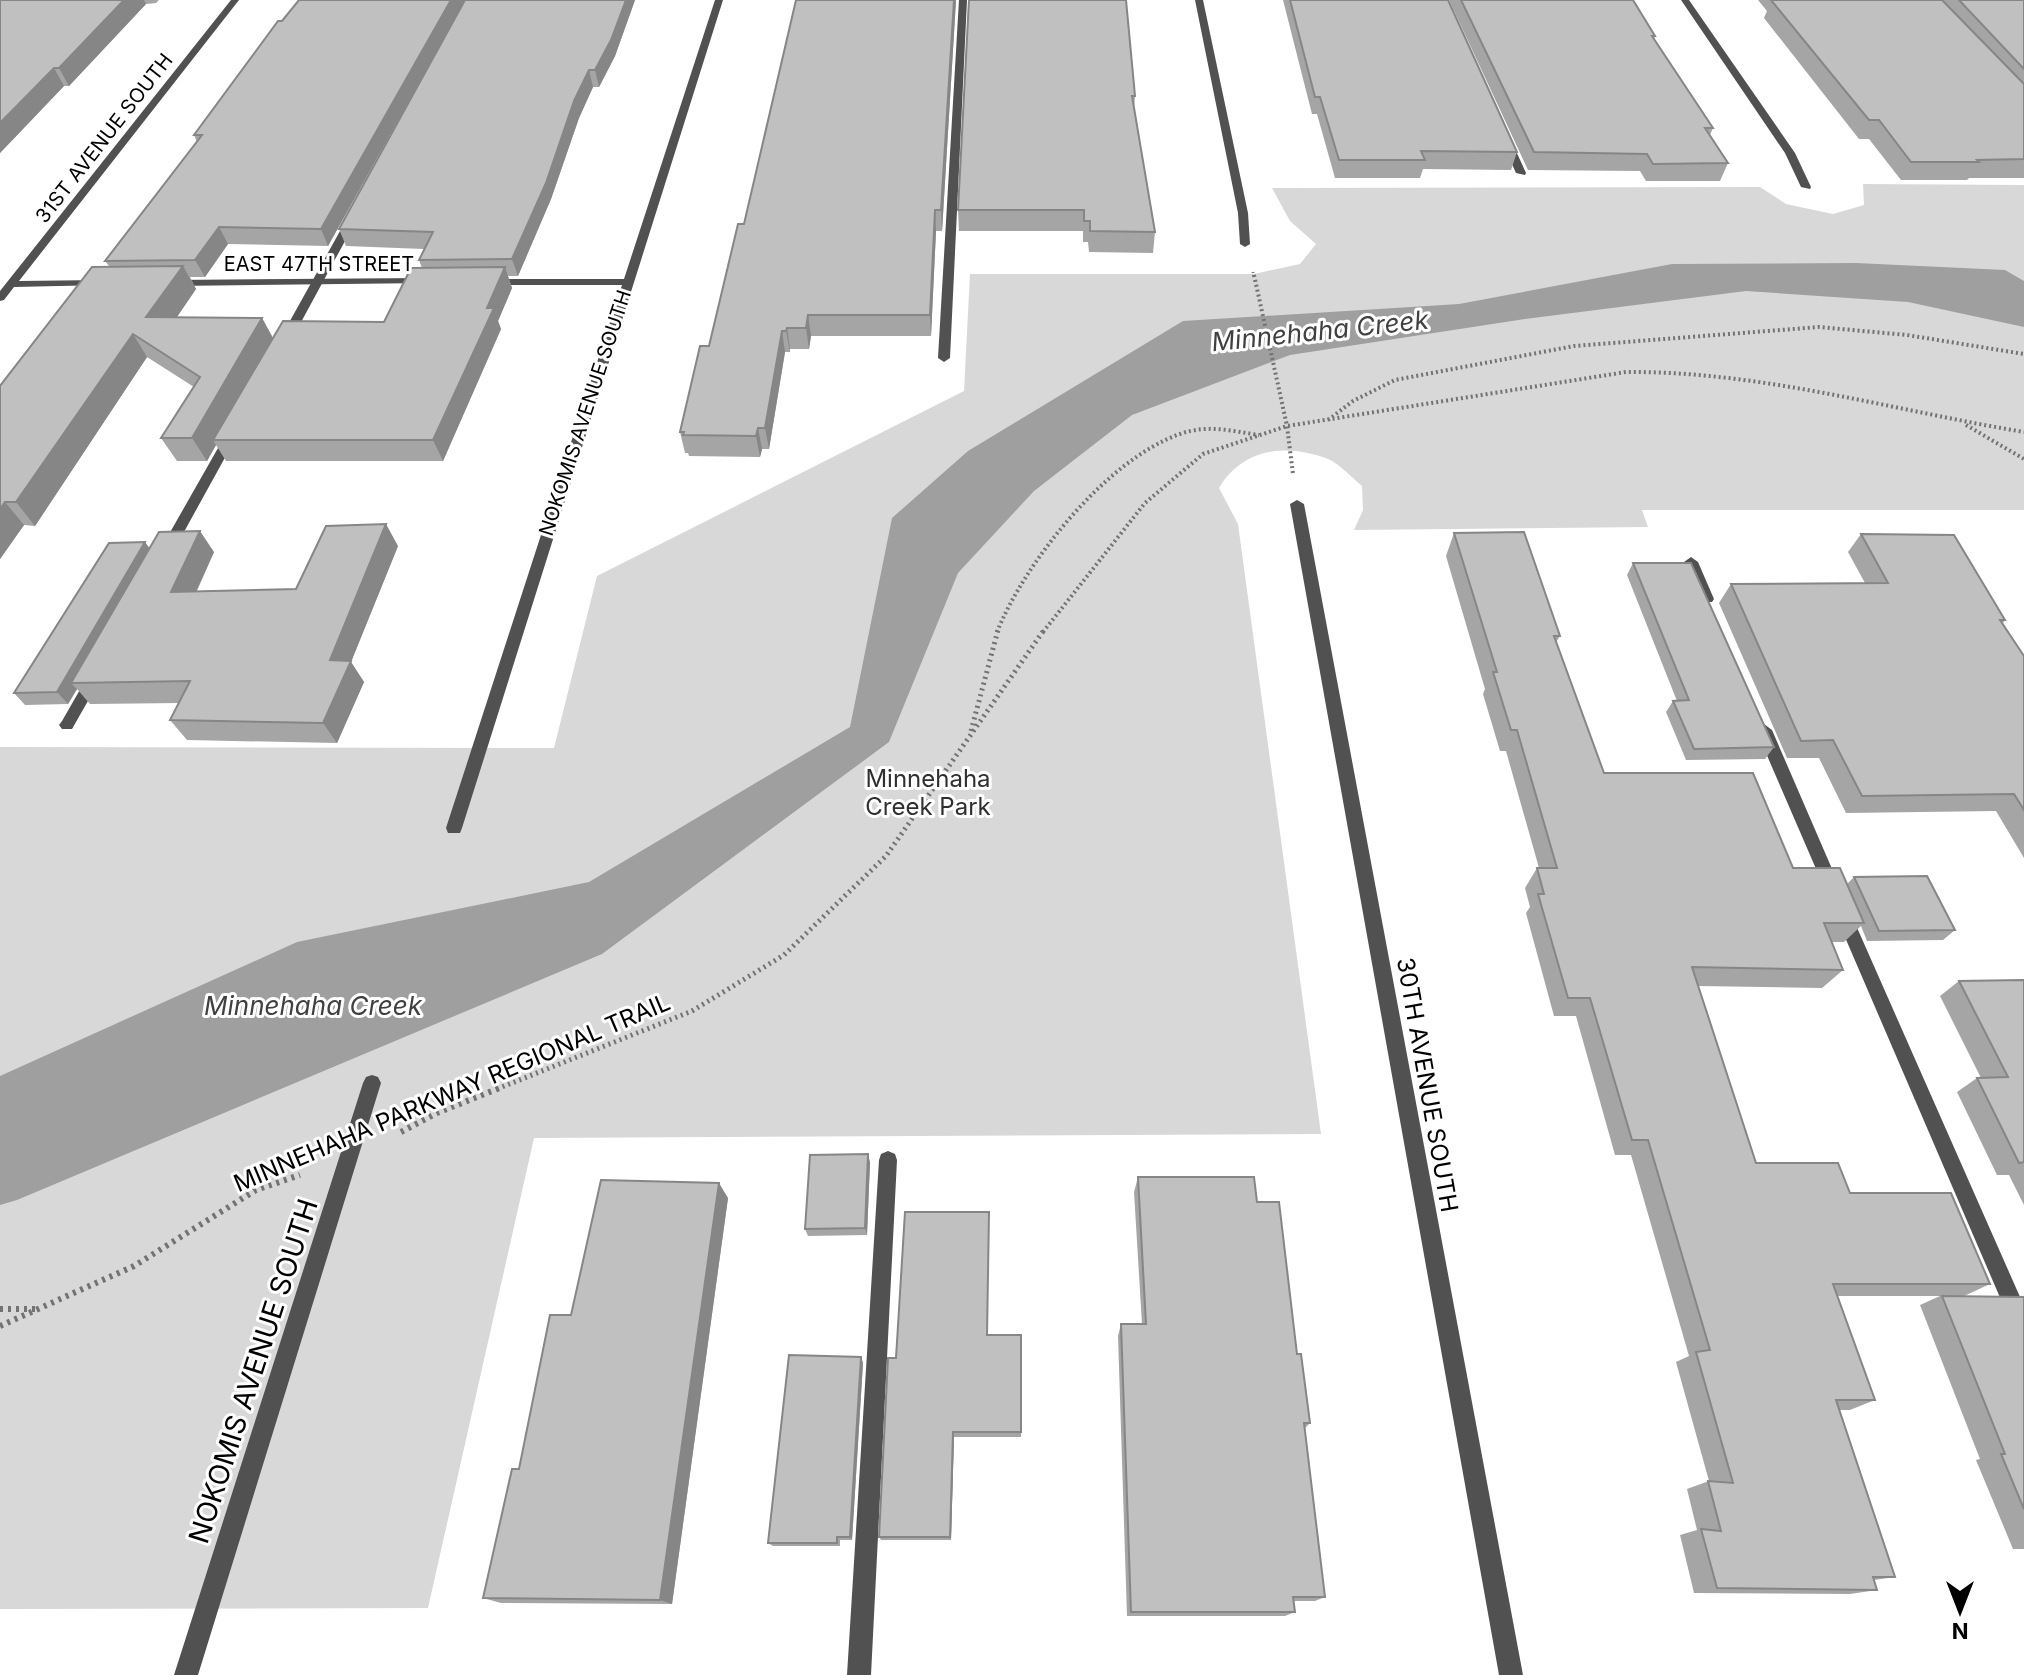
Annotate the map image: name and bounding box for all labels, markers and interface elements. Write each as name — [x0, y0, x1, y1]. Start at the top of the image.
street label: 31ST AVENUE SOUTH — [30, 48, 178, 228]
street label: EAST 47TH STREET — [224, 252, 414, 276]
street label: NOKOMIS AVENUE SOUTH — [534, 287, 636, 539]
water label: Minnehaha Creek — [1210, 304, 1431, 357]
park label: Minnehaha Creek Park — [865, 764, 991, 821]
street label: 30TH AVENUE SOUTH — [1391, 955, 1464, 1214]
street label: MINNEHAHA PARKWAY REGIONAL TRAIL — [229, 987, 674, 1198]
water label: Minnehaha Creek — [204, 990, 423, 1021]
street label: NOKOMIS AVENUE SOUTH — [181, 1195, 325, 1547]
north arrow — [1920, 1571, 2000, 1651]
text: N — [1952, 1618, 1968, 1644]

